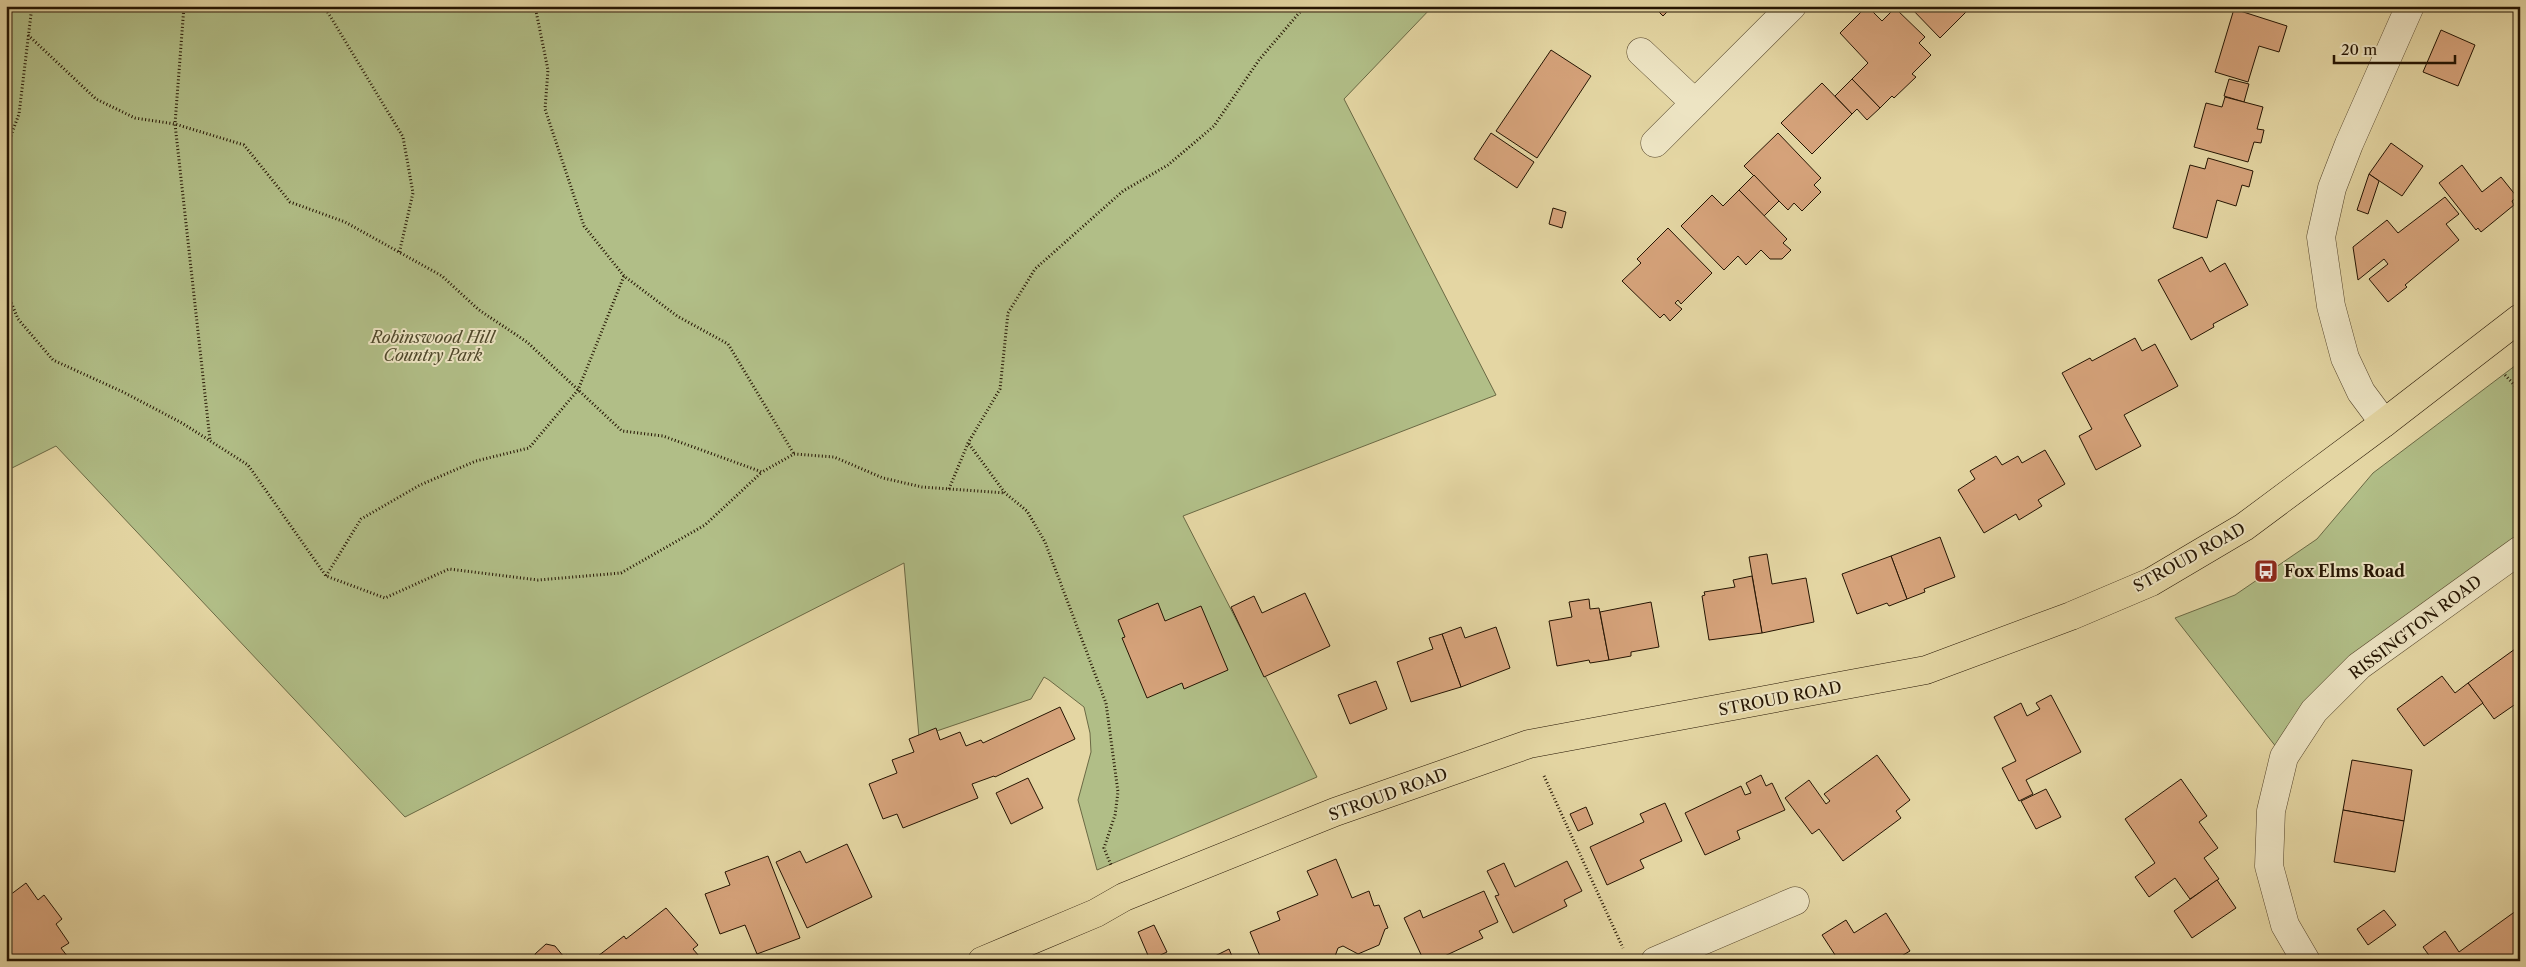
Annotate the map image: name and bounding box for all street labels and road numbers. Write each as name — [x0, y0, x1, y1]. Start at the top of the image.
street label: STROUD ROAD — [2129, 518, 2249, 596]
street label: RISSINGTON ROAD — [2345, 571, 2485, 683]
street label: STROUD ROAD — [1717, 676, 1843, 720]
street label: STROUD ROAD — [1326, 763, 1450, 825]

